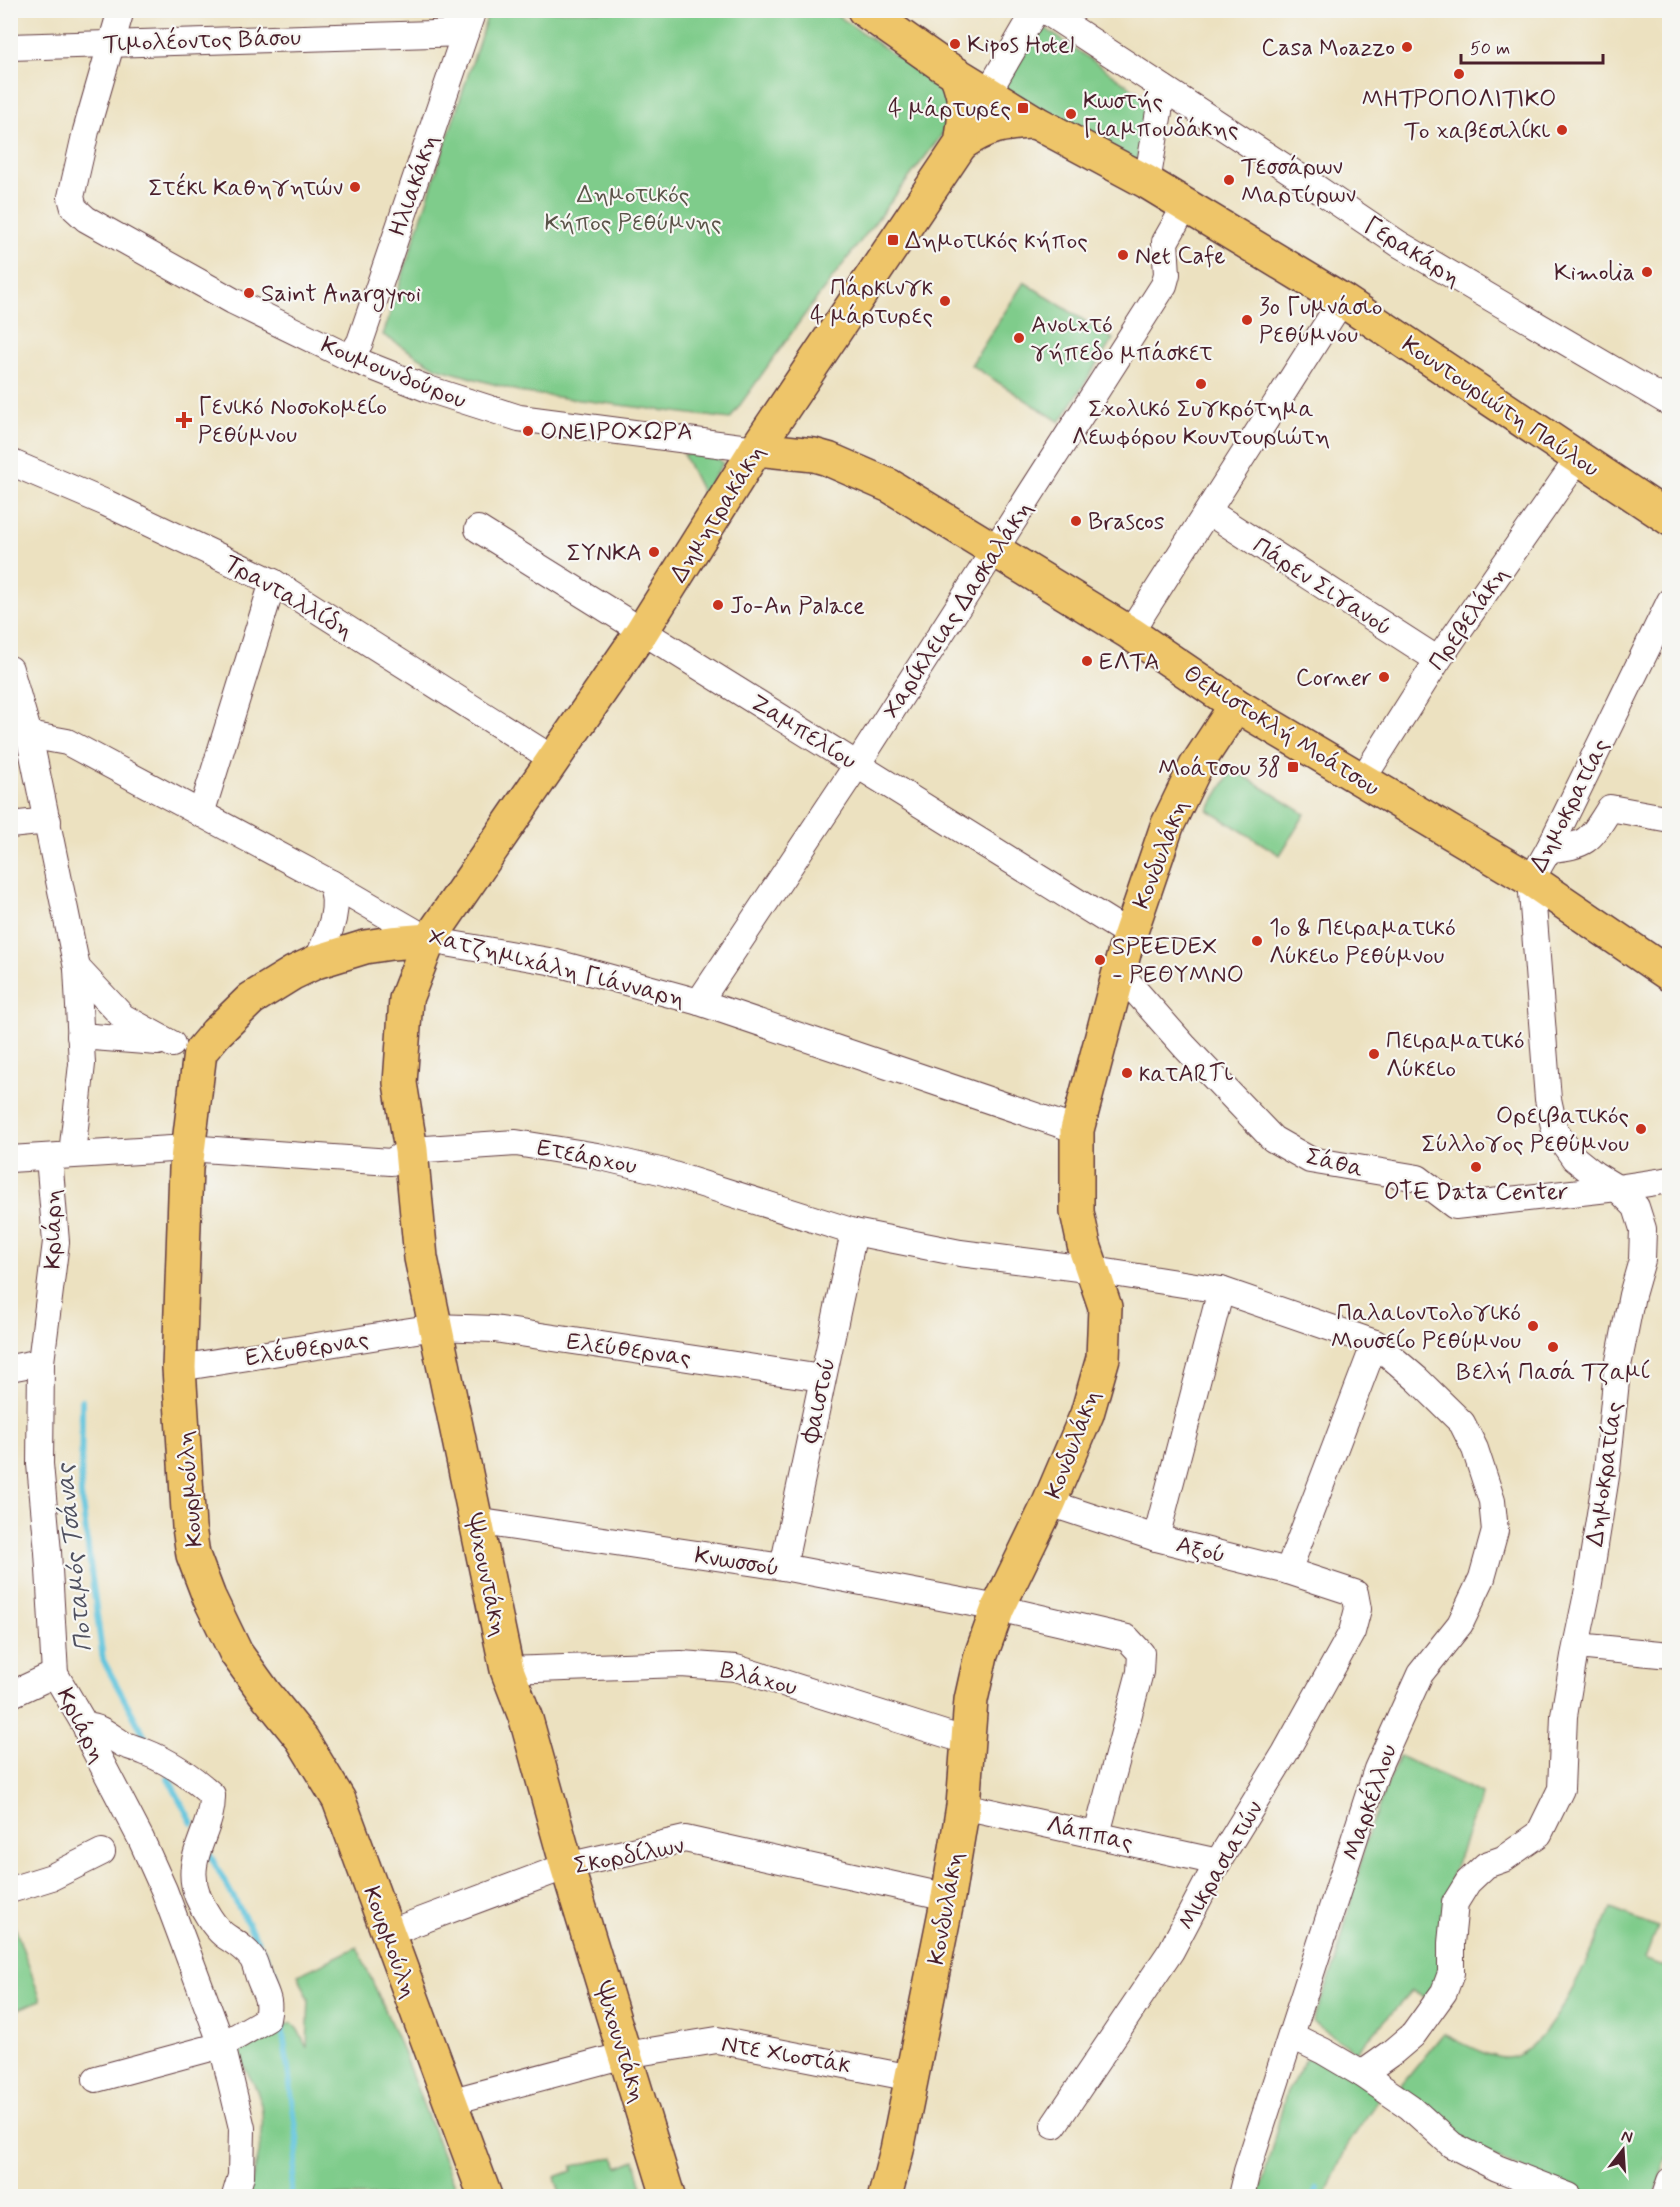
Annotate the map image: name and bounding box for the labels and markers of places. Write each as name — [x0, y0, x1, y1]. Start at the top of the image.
place label: Kipos Hotel — [967, 30, 1074, 61]
place label: Casa Moazzo — [1261, 33, 1395, 64]
marker: Kipos Hotel — [948, 37, 962, 51]
marker: Casa Moazzo — [1400, 40, 1414, 54]
marker: ΜΗΤΡΟΠΟΛΙΤΙΚΟ — [1452, 67, 1466, 81]
place label: ΜΗΤΡΟΠΟΛΙΤΙΚΟ — [1361, 84, 1557, 115]
place label: Κωστής Γιαμπουδάκης — [1083, 86, 1239, 145]
place label: 4 μάρτυρες — [888, 94, 1011, 125]
marker: 4 μάρτυρες — [1016, 101, 1030, 115]
marker: Κωστής Γιαμπουδάκης — [1064, 107, 1078, 121]
place label: Το χαβεσιλίκι — [1404, 116, 1550, 147]
marker: Το χαβεσιλίκι — [1555, 123, 1569, 137]
place label: Τεσσάρων Μαρτύρων — [1241, 152, 1356, 211]
place label: Στέκι Καθηγητών — [148, 172, 343, 204]
marker: Τεσσάρων Μαρτύρων — [1222, 173, 1236, 187]
marker: Στέκι Καθηγητών — [348, 180, 362, 194]
place label: Δημοτικός κήπος — [905, 226, 1088, 257]
marker: Δημοτικός κήπος — [886, 233, 900, 247]
place label: Net Cafe — [1135, 241, 1225, 272]
marker: Net Cafe — [1116, 248, 1130, 262]
place label: Kimolia — [1554, 258, 1635, 289]
marker: Kimolia — [1640, 265, 1654, 279]
place label: Πάρκινγκ 4 μάρτυρες — [810, 273, 933, 332]
place label: Saint Anargyroi — [261, 279, 421, 312]
marker: Saint Anargyroi — [242, 286, 256, 300]
place label: 3o Γυμνάσιο Ρεθύμνου — [1259, 292, 1382, 351]
marker: Πάρκινγκ 4 μάρτυρες — [938, 294, 952, 308]
place label: Ανοιχτό γήπεδο μπάσκετ — [1031, 310, 1213, 369]
marker: 3o Γυμνάσιο Ρεθύμνου — [1240, 313, 1254, 327]
marker: Ανοιχτό γήπεδο μπάσκετ — [1012, 331, 1026, 345]
marker: Σχολικό Συγκρότημα Λεωφόρου Κουντουριώτη — [1194, 377, 1208, 391]
place label: Γενικό Νοσοκομείο Ρεθύμνου — [198, 392, 387, 451]
place label: Σχολικό Συγκρότημα Λεωφόρου Κουντουριώτη — [1072, 394, 1330, 453]
marker: Γενικό Νοσοκομείο Ρεθύμνου — [175, 411, 193, 429]
place label: ΟΝΕΙΡΟΧΩΡΑ — [540, 417, 693, 448]
marker: ΟΝΕΙΡΟΧΩΡΑ — [521, 424, 535, 438]
place label: Brascos — [1088, 507, 1165, 538]
marker: Brascos — [1069, 514, 1083, 528]
place label: ΣΥΝΚΑ — [567, 538, 642, 569]
marker: ΣΥΝΚΑ — [647, 545, 661, 559]
place label: Jo-An Palace — [730, 591, 865, 622]
marker: Jo-An Palace — [711, 598, 725, 612]
place label: ΕΛΤΑ — [1099, 647, 1160, 678]
marker: ΕΛΤΑ — [1080, 654, 1094, 668]
place label: Corner — [1296, 663, 1372, 694]
marker: Corner — [1377, 670, 1391, 684]
place label: Μοάτσου 38 — [1158, 753, 1281, 784]
marker: Μοάτσου 38 — [1286, 760, 1300, 774]
place label: 1ο & Πειραματικό Λύκειο Ρεθύμνου — [1269, 913, 1456, 972]
place label: SPEEDEX - ΡΕΘΥΜΝΟ — [1112, 932, 1244, 991]
marker: 1ο & Πειραματικό Λύκειο Ρεθύμνου — [1250, 934, 1264, 948]
marker: SPEEDEX - ΡΕΘΥΜΝΟ — [1093, 953, 1107, 967]
place label: Πειραματικό Λύκειο — [1386, 1026, 1525, 1085]
marker: Πειραματικό Λύκειο — [1367, 1047, 1381, 1061]
place label: κατARTι — [1139, 1059, 1233, 1090]
marker: κατARTι — [1120, 1066, 1134, 1080]
place label: Ορειβατικός Σύλλογος Ρεθύμνου — [1422, 1101, 1629, 1160]
marker: Ορειβατικός Σύλλογος Ρεθύμνου — [1634, 1122, 1648, 1136]
marker: OTE Data Center — [1469, 1160, 1483, 1174]
place label: OTE Data Center — [1384, 1177, 1568, 1208]
place label: Παλαιοντολογικό Μουσείο Ρεθύμνου — [1331, 1298, 1521, 1357]
marker: Παλαιοντολογικό Μουσείο Ρεθύμνου — [1526, 1319, 1540, 1333]
marker: Βελή Πασά Τζαμί — [1546, 1340, 1560, 1354]
place label: Βελή Πασά Τζαμί — [1456, 1357, 1650, 1388]

